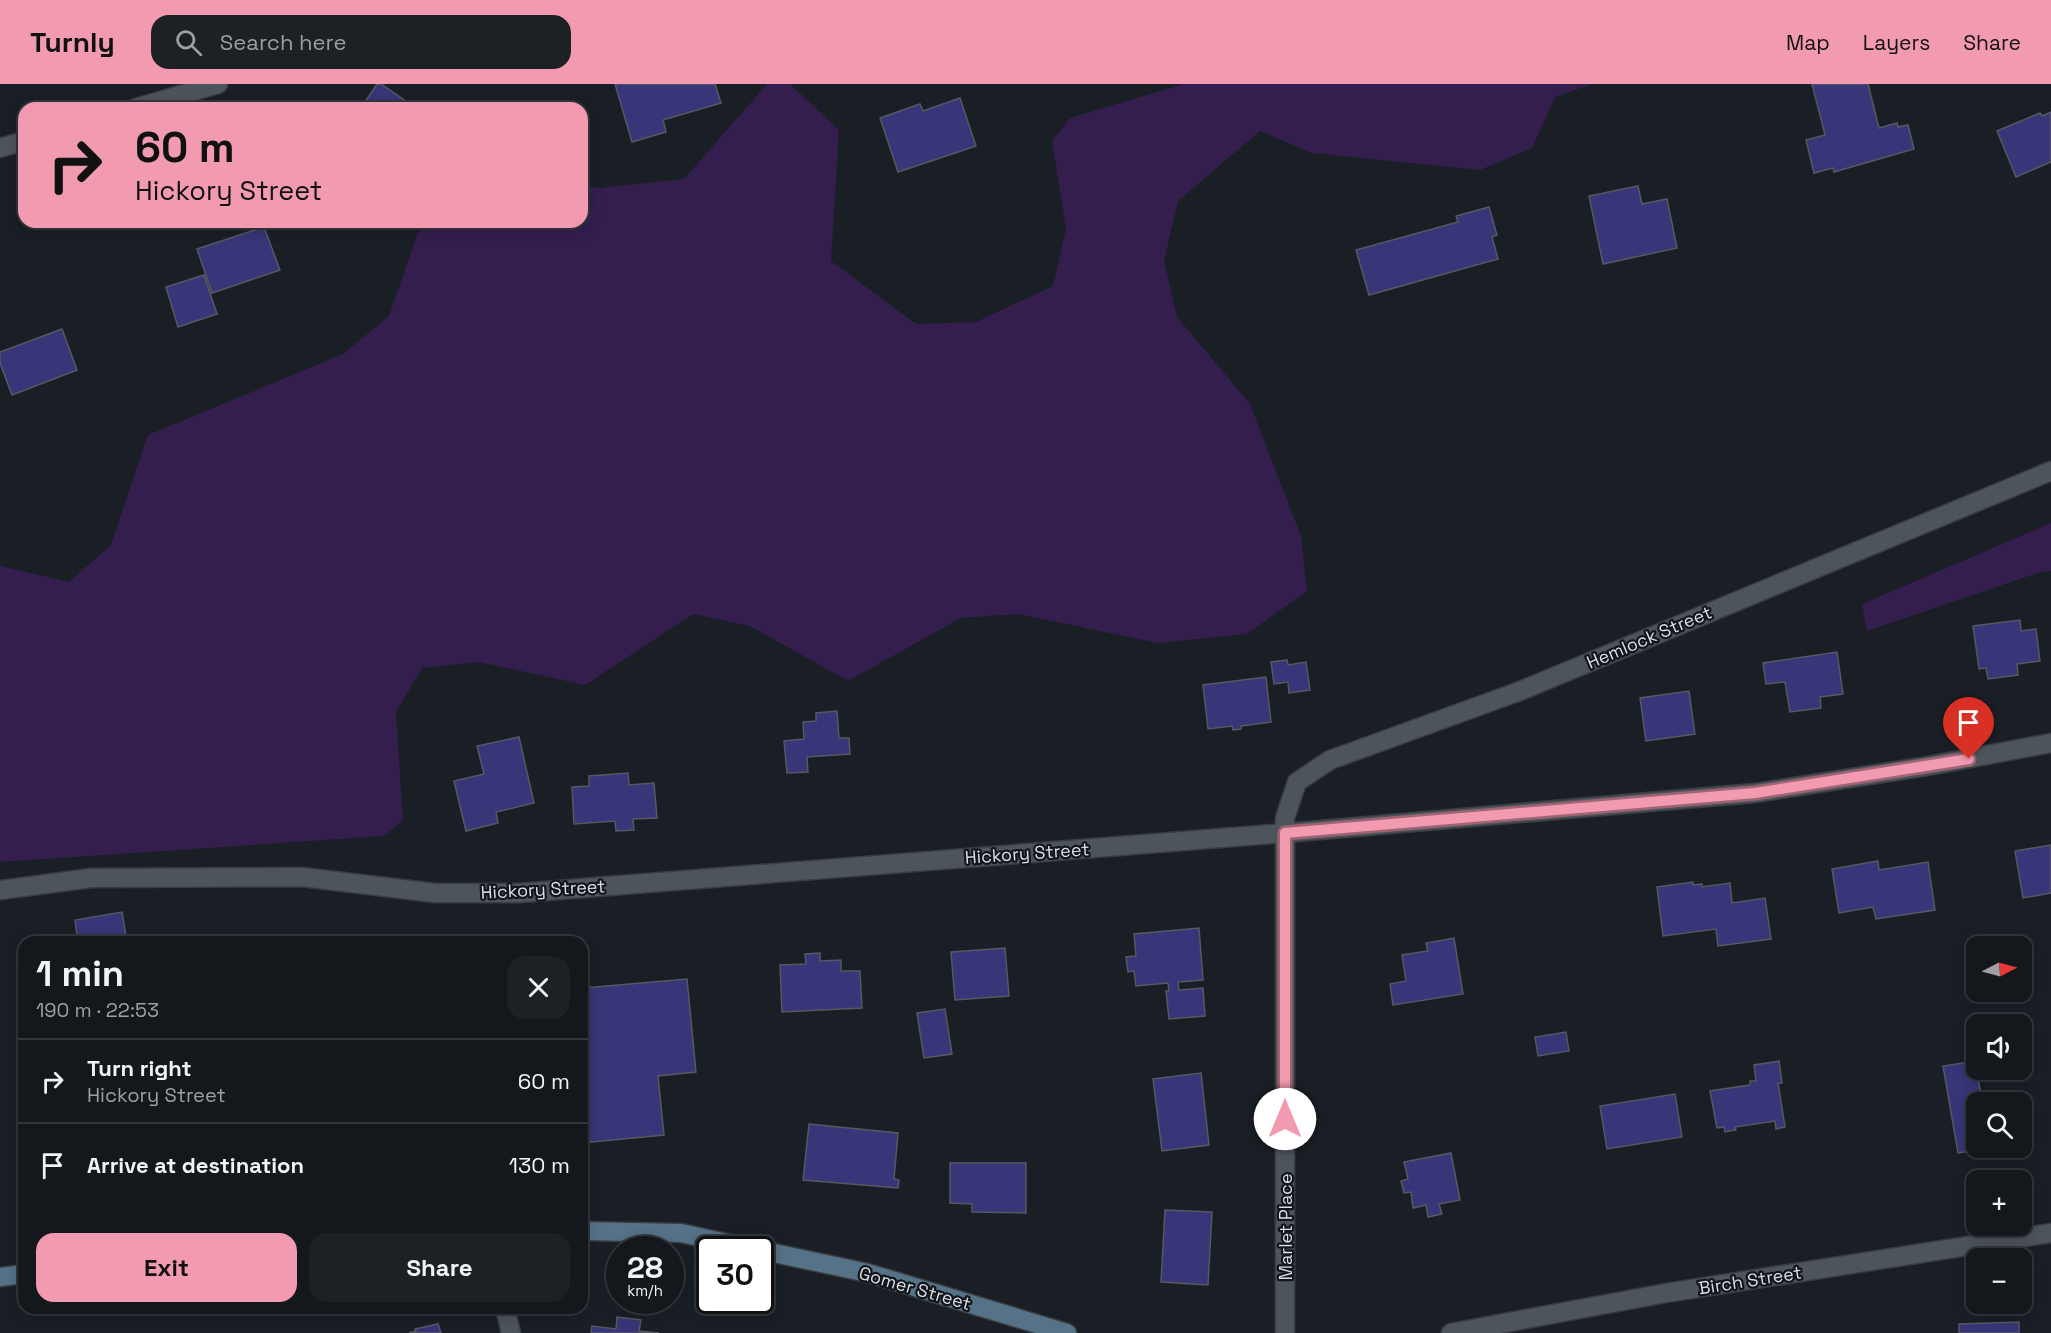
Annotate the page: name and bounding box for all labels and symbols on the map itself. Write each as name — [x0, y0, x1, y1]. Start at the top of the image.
street label: Hemlock Street — [1583, 600, 1715, 674]
pin — [1943, 697, 1994, 759]
street label: Hickory Street — [964, 837, 1090, 869]
street label: Hickory Street — [480, 874, 606, 904]
north arrow — [1966, 936, 2032, 1002]
position arrow — [1253, 1087, 1317, 1151]
street label: Marlet Place — [1274, 1173, 1297, 1281]
speed limit sign: 30 — [696, 1236, 774, 1314]
street label: Birch Street — [1697, 1260, 1803, 1300]
street label: Gomer Street — [856, 1261, 974, 1315]

